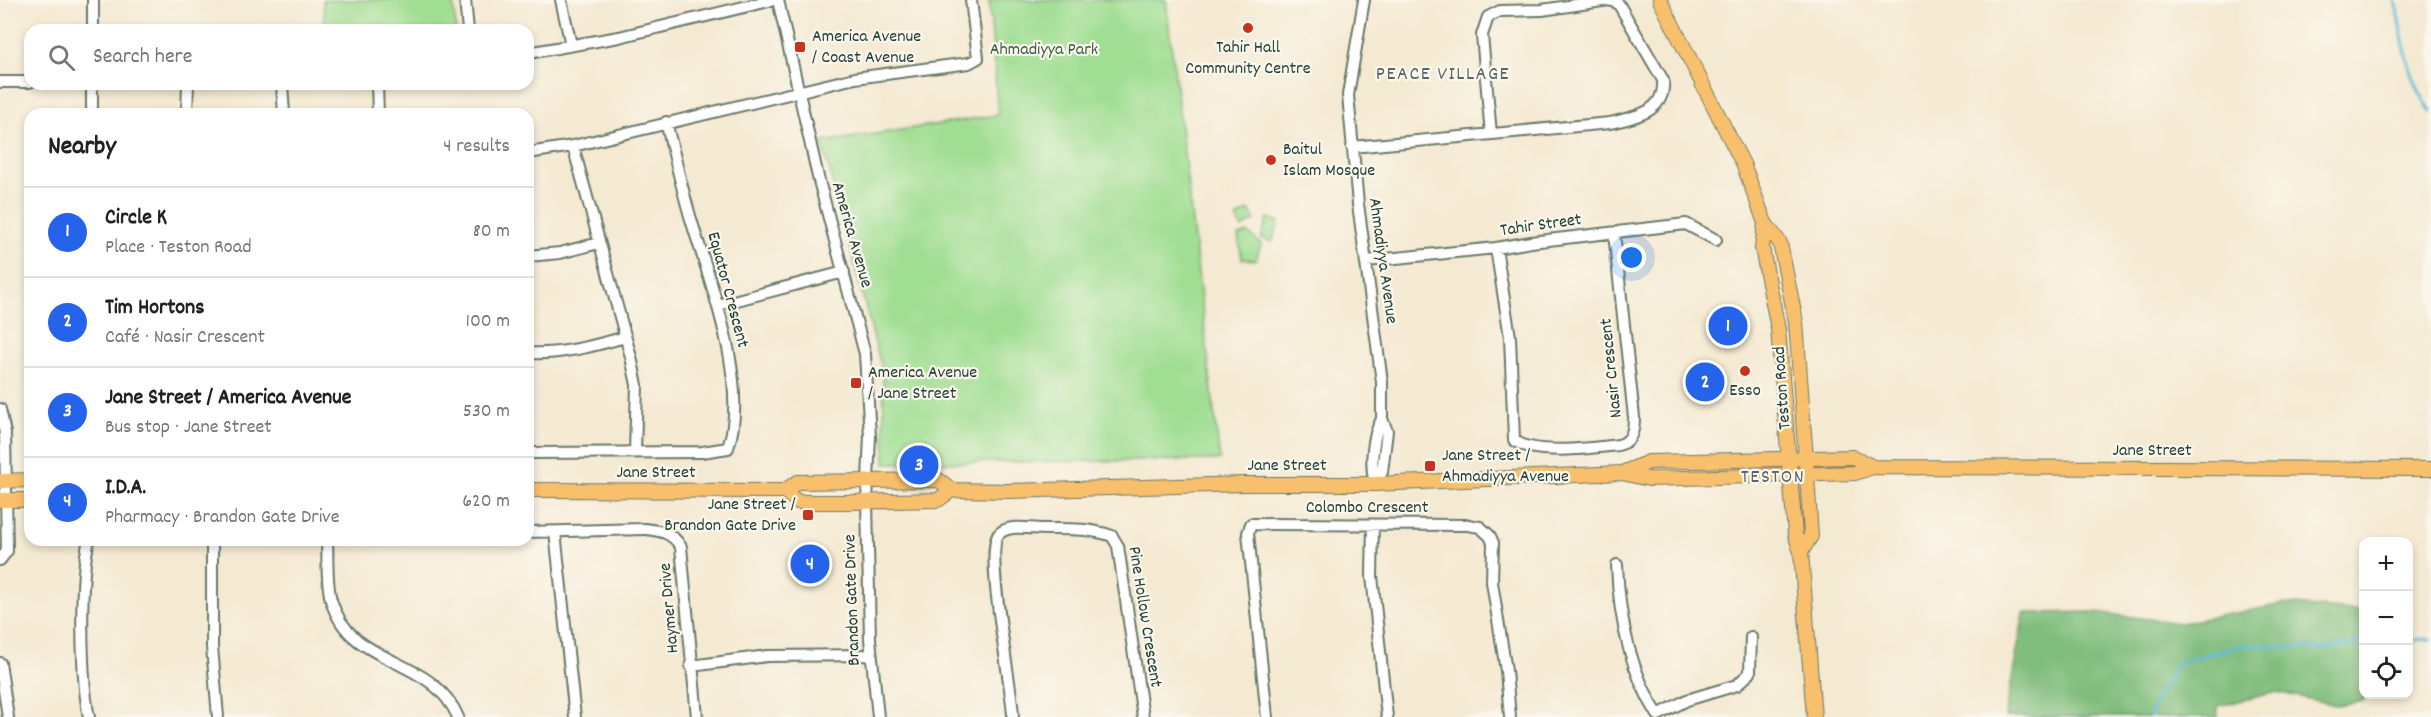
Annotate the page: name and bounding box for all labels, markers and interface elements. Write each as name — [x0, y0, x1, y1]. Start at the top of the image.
marker: Tahir Hall Community Centre — [1241, 21, 1255, 35]
search box — [24, 24, 534, 90]
place label: America Avenue / Coast Avenue — [812, 25, 921, 71]
place label: Tahir Hall Community Centre — [1185, 36, 1311, 82]
park label: Ahmadiyya Park — [990, 38, 1098, 63]
marker: America Avenue / Coast Avenue — [793, 40, 807, 54]
icon: search — [45, 41, 78, 74]
text: Search here — [93, 42, 192, 73]
district label: PEACE VILLAGE — [1376, 61, 1510, 89]
text: Nearby — [48, 129, 116, 166]
text: 4 results — [443, 133, 510, 161]
place label: Baitul Islam Mosque — [1283, 138, 1375, 184]
marker: Baitul Islam Mosque — [1264, 153, 1278, 167]
street label: America Avenue — [824, 179, 878, 291]
street label: Ahmadiyya Avenue — [1361, 196, 1403, 326]
text: Circle K — [105, 203, 167, 234]
street label: Tahir Street — [1499, 208, 1584, 244]
text: 1 — [65, 218, 70, 246]
text: 80 m — [473, 218, 510, 246]
street label: Equator Crescent — [700, 229, 755, 351]
text: Place · Teston Road — [105, 234, 252, 262]
your location — [1617, 243, 1646, 272]
text: Tim Hortons — [105, 293, 205, 324]
pin: 1 — [1708, 304, 1748, 348]
text: 2 — [63, 308, 72, 336]
text: 100 m — [466, 308, 510, 336]
street label: Nasir Crescent — [1594, 317, 1630, 419]
text: Café · Nasir Crescent — [105, 324, 265, 352]
street label: Teston Road — [1768, 346, 1798, 430]
pin: 2 — [1686, 360, 1724, 404]
place label: America Avenue / Jane Street — [868, 361, 977, 407]
marker: Esso — [1738, 364, 1752, 378]
marker: America Avenue / Jane Street — [849, 376, 863, 390]
place label: Esso — [1729, 379, 1761, 404]
text: Jane Street / America Avenue — [105, 383, 351, 414]
text: 3 — [63, 398, 72, 426]
text: 530 m — [463, 398, 510, 426]
text: Bus stop · Jane Street — [105, 414, 272, 442]
street label: Jane Street — [2112, 439, 2192, 464]
pin: 3 — [900, 442, 938, 488]
place label: Jane Street / Ahmadiyya Avenue — [1442, 444, 1569, 490]
street label: Jane Street — [1247, 454, 1327, 479]
marker: Jane Street / Ahmadiyya Avenue — [1423, 459, 1437, 473]
street label: Jane Street — [616, 461, 696, 486]
district label: TESTON — [1741, 464, 1805, 492]
text: I.D.A. — [105, 473, 146, 504]
text: 4 — [63, 488, 72, 516]
text: 620 m — [462, 488, 510, 516]
place label: Jane Street / Brandon Gate Drive — [664, 493, 796, 539]
street label: Colombo Crescent — [1306, 496, 1429, 521]
text: Pharmacy · Brandon Gate Drive — [105, 504, 339, 532]
marker: Jane Street / Brandon Gate Drive — [801, 508, 815, 522]
street label: Brandon Gate Drive — [838, 534, 868, 666]
map controls — [2359, 537, 2413, 699]
button: + — [2359, 537, 2413, 591]
pin: 4 — [790, 542, 830, 586]
street label: Pine Hollow Crescent — [1121, 545, 1168, 690]
street label: Haymer Drive — [654, 562, 686, 654]
button: − — [2359, 591, 2413, 645]
button: locate — [2359, 645, 2413, 699]

